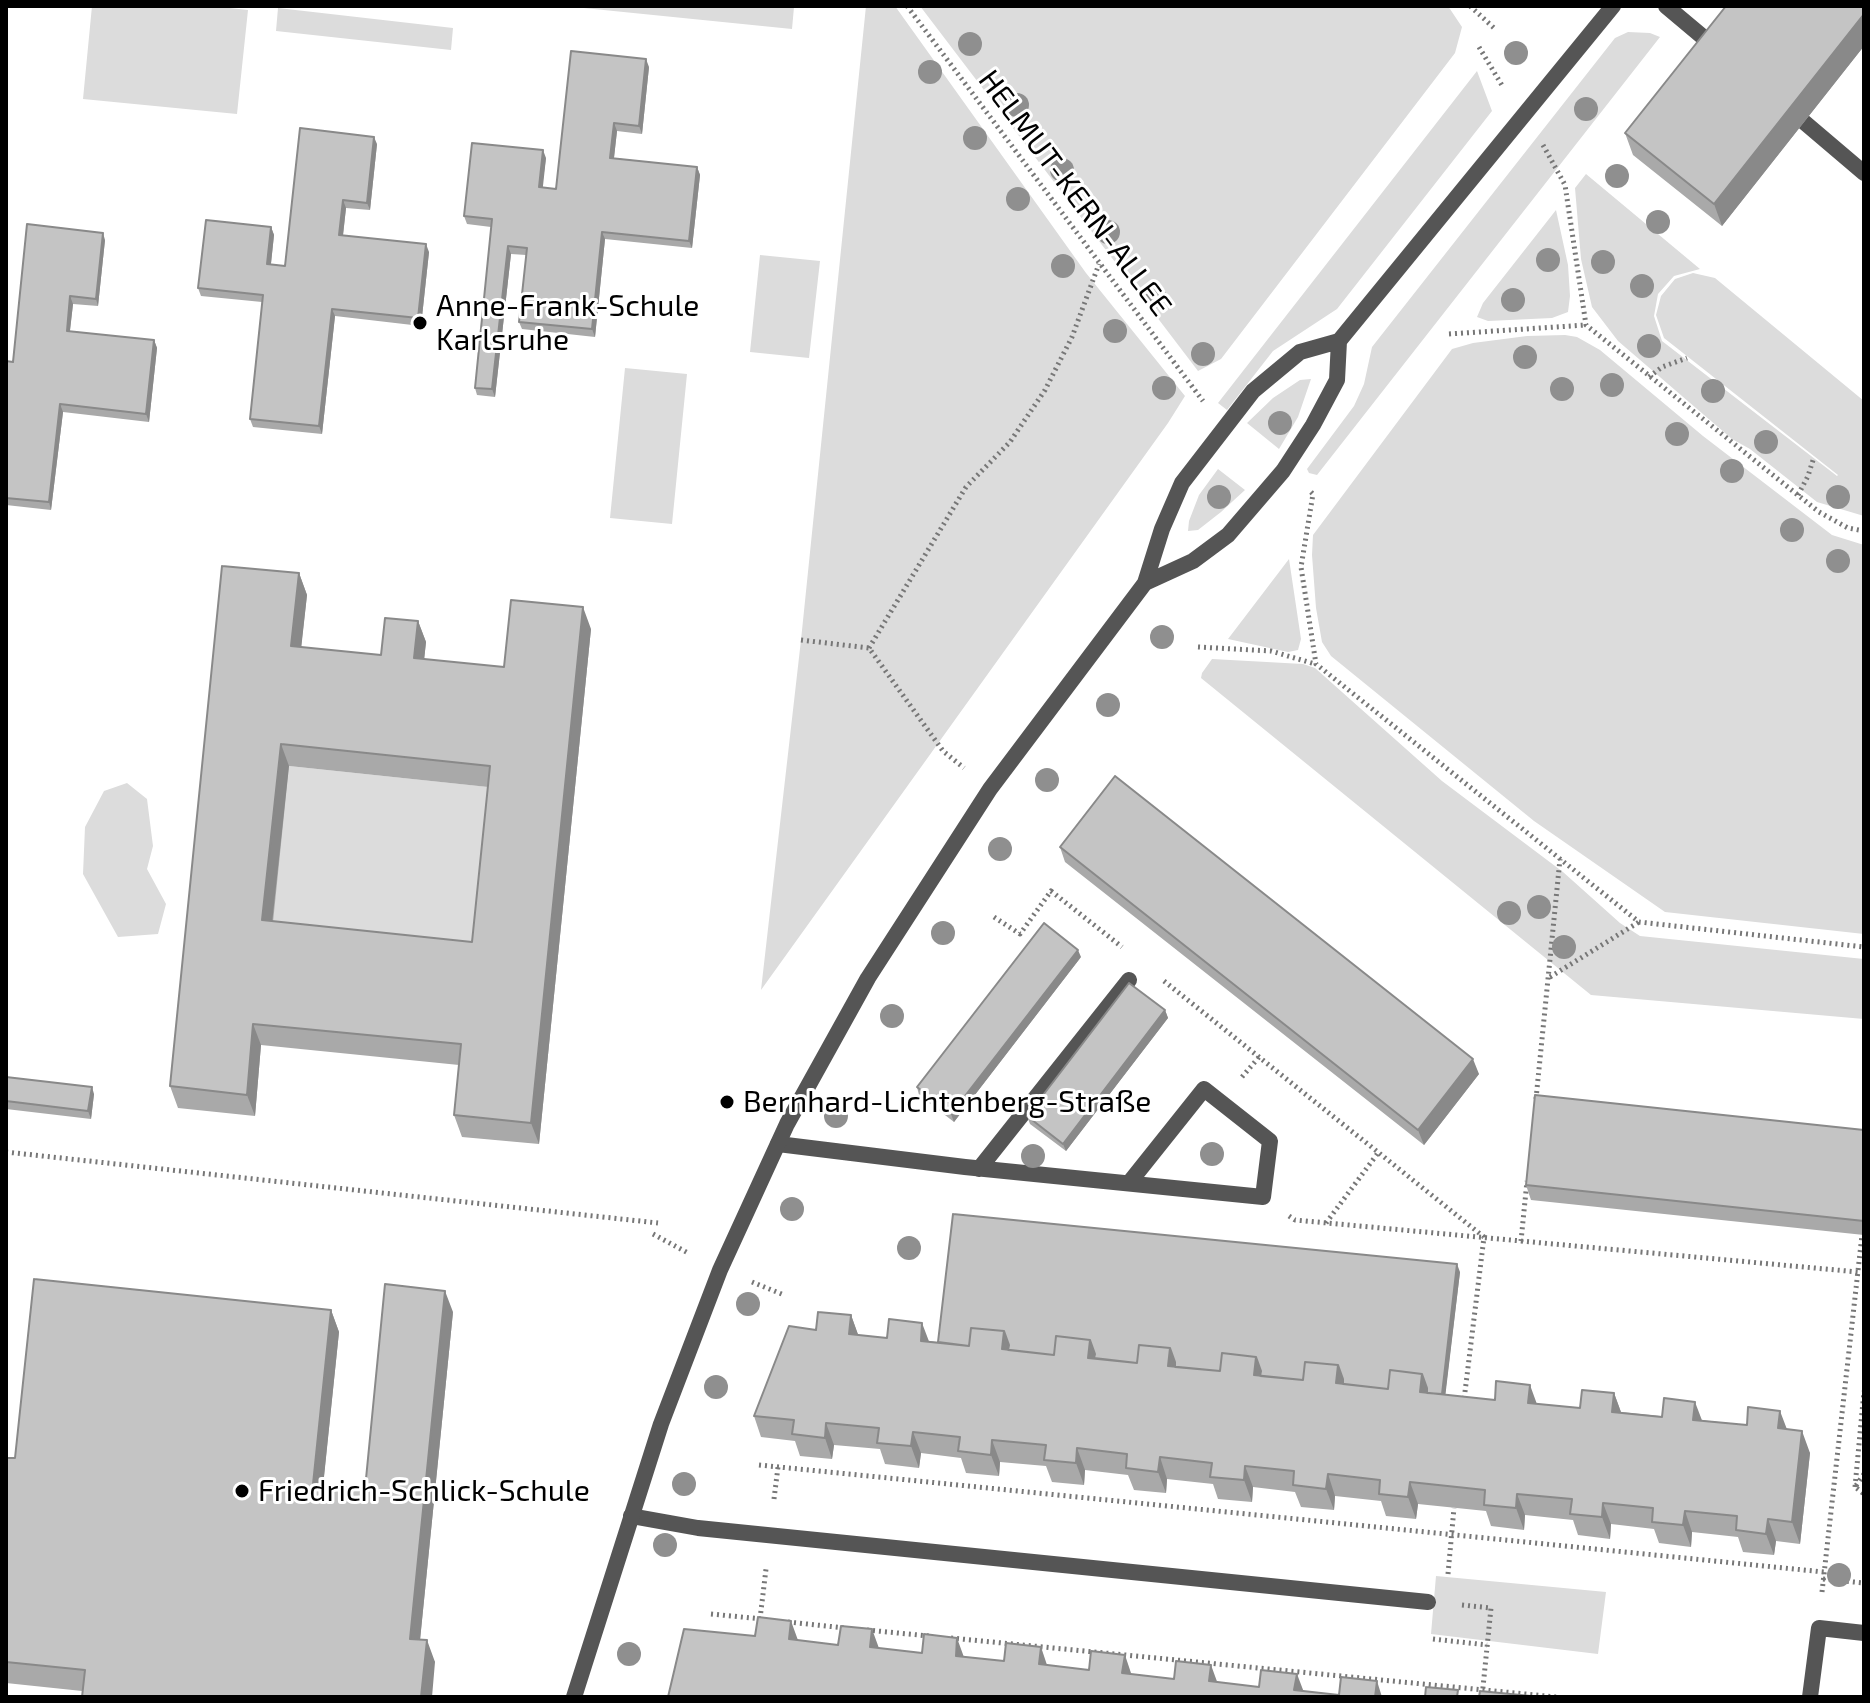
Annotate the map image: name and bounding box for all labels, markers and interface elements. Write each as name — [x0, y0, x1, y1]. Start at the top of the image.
street label: HELMUT-KERN-ALLEE — [971, 63, 1179, 323]
place label: Anne-Frank-Schule Karlsruhe — [436, 288, 699, 358]
marker: Anne-Frank-Schule Karlsruhe — [411, 314, 429, 332]
place label: Bernhard-Lichtenberg-Straße — [743, 1084, 1151, 1120]
marker: Bernhard-Lichtenberg-Straße — [718, 1093, 736, 1111]
place label: Friedrich-Schlick-Schule — [258, 1473, 590, 1509]
marker: Friedrich-Schlick-Schule — [233, 1482, 251, 1500]

